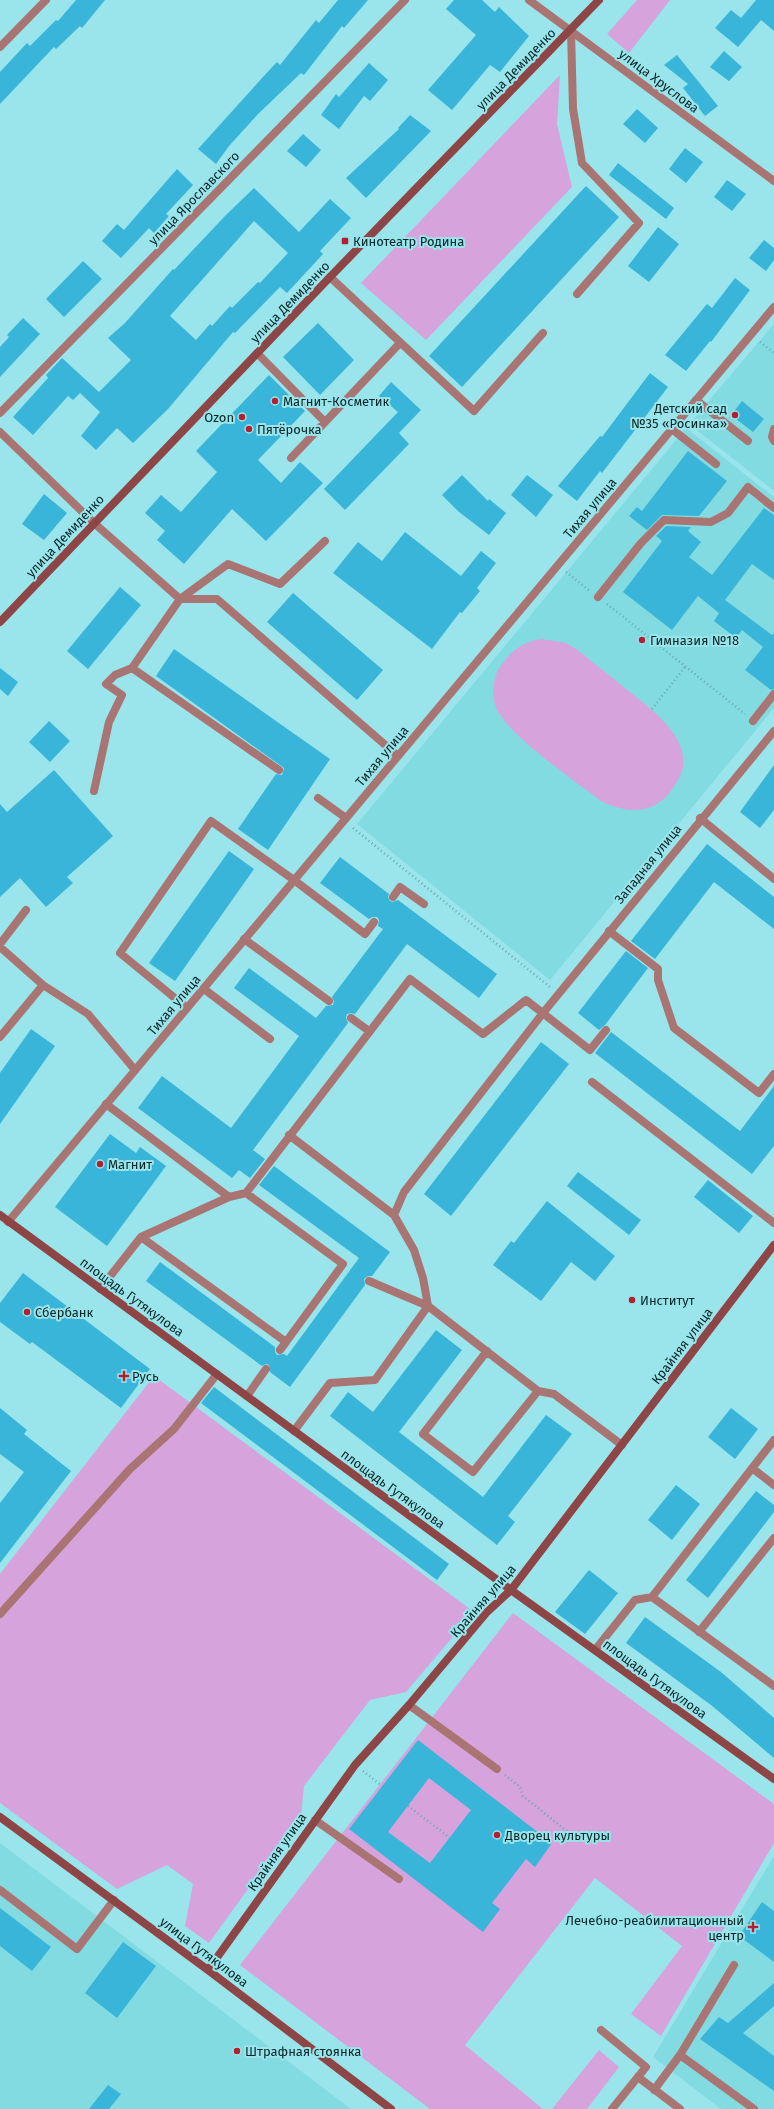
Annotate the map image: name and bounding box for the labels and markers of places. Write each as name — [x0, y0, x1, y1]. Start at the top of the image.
place label: Кинотеатр Родина — [353, 234, 464, 249]
marker: Кинотеатр Родина — [340, 236, 350, 246]
place label: Магнит-Косметик — [283, 394, 390, 409]
marker: Магнит-Косметик — [270, 396, 280, 406]
place label: Детский сад №35 «Росинка» — [631, 401, 727, 431]
place label: Ozon — [204, 410, 234, 425]
marker: Детский сад №35 «Росинка» — [730, 410, 740, 420]
marker: Ozon — [237, 412, 247, 422]
place label: Пятёрочка — [257, 422, 322, 437]
marker: Пятёрочка — [244, 424, 254, 434]
place label: Гимназия №18 — [650, 633, 739, 648]
marker: Гимназия №18 — [637, 635, 647, 645]
place label: Магнит — [108, 1157, 152, 1172]
marker: Магнит — [95, 1159, 105, 1169]
place label: Институт — [640, 1293, 695, 1308]
marker: Институт — [627, 1295, 637, 1305]
place label: Сбербанк — [35, 1305, 94, 1320]
marker: Сбербанк — [22, 1307, 32, 1317]
place label: Русь — [132, 1369, 159, 1384]
marker: Русь — [119, 1371, 129, 1381]
place label: Дворец культуры — [504, 1828, 610, 1843]
marker: Дворец культуры — [492, 1830, 502, 1840]
place label: Лечебно-реабилитационный центр — [565, 1913, 744, 1943]
marker: Лечебно-реабилитационный центр — [747, 1921, 759, 1933]
place label: Штрафная стоянка — [245, 2044, 361, 2059]
marker: Штрафная стоянка — [232, 2046, 242, 2056]

